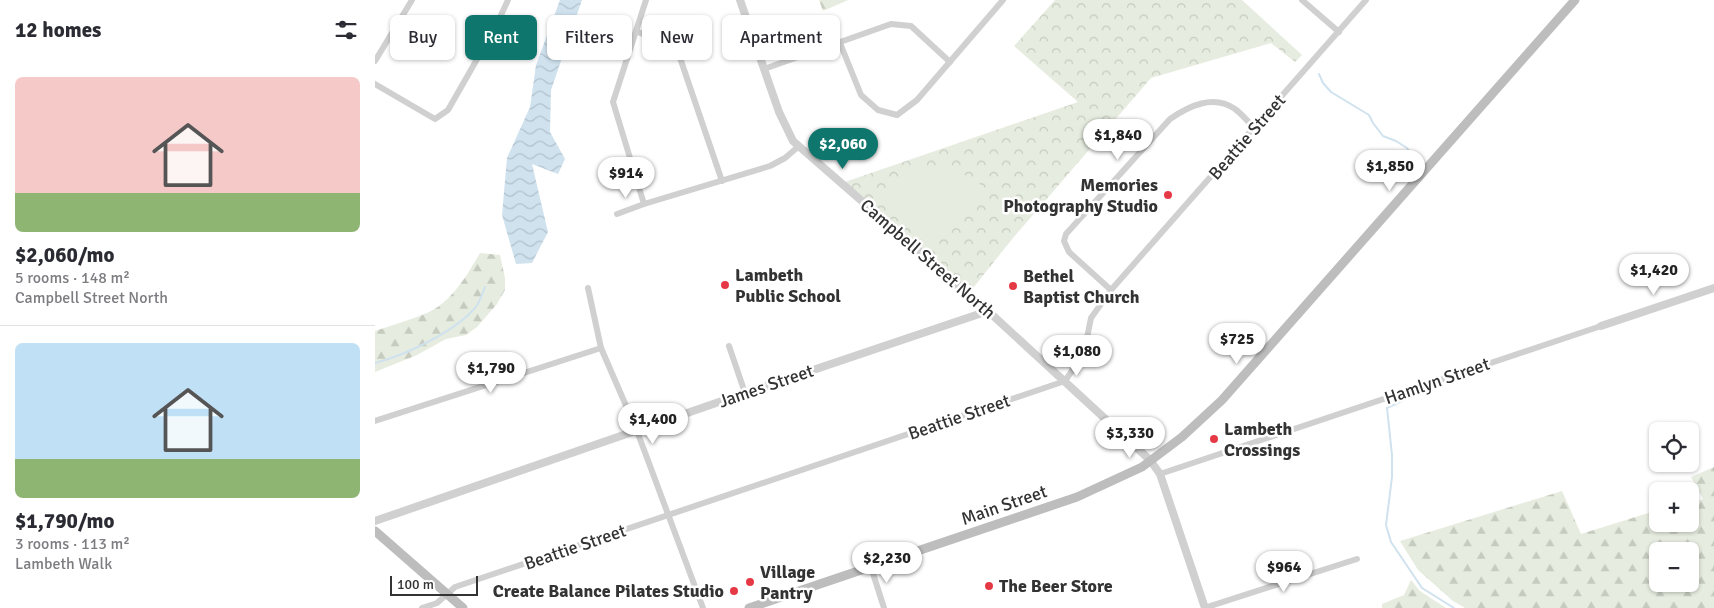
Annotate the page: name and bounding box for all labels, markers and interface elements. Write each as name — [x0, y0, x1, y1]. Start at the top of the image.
chip: Buy — [390, 15, 455, 60]
chip: Rent — [465, 15, 537, 60]
chip: Filters — [547, 15, 632, 60]
chip: New — [642, 15, 712, 60]
chip: Apartment — [722, 15, 840, 60]
icon: filters — [332, 16, 360, 44]
text: 12 homes — [15, 17, 101, 43]
street label: Beattie Street — [1204, 90, 1290, 184]
icon: home — [143, 110, 233, 200]
pin: $1,840 — [1077, 119, 1159, 161]
text: $1,840 — [1094, 125, 1142, 145]
pin: $2,060 — [802, 128, 884, 170]
text: $2,060 — [819, 134, 867, 154]
pin: $1,850 — [1349, 150, 1431, 192]
pin: $914 — [596, 156, 656, 199]
text: $1,850 — [1366, 156, 1414, 176]
text: $914 — [609, 163, 643, 183]
place label: Memories Photography Studio — [1003, 174, 1158, 217]
marker: Memories Photography Studio — [1162, 189, 1174, 201]
street label: Campbell Street North — [856, 194, 1000, 324]
text: $2,060/mo — [15, 242, 114, 268]
pin: $1,420 — [1613, 254, 1695, 296]
text: $1,420 — [1630, 260, 1678, 280]
place label: Lambeth Public School — [735, 264, 841, 307]
place label: Bethel Baptist Church — [1023, 265, 1140, 308]
text: 5 rooms · 148 m² — [15, 268, 130, 288]
marker: Lambeth Public School — [719, 279, 731, 291]
marker: Bethel Baptist Church — [1007, 280, 1019, 292]
text: Campbell Street North — [15, 288, 168, 308]
pin: $725 — [1207, 322, 1267, 365]
text: $725 — [1220, 329, 1254, 349]
pin: $1,080 — [1036, 334, 1118, 377]
text: $1,080 — [1053, 341, 1101, 361]
pin: $1,790 — [450, 352, 532, 394]
street label: Hamlyn Street — [1382, 353, 1492, 409]
text: $1,790 — [467, 358, 515, 378]
street label: James Street — [716, 360, 816, 412]
icon: home — [143, 375, 233, 465]
street label: Beattie Street — [905, 389, 1013, 445]
pin: $1,400 — [612, 402, 694, 445]
text: $1,400 — [629, 409, 677, 429]
pin: $3,330 — [1089, 416, 1171, 459]
place label: Lambeth Crossings — [1224, 418, 1300, 461]
map controls — [1649, 422, 1699, 592]
button: locate — [1649, 422, 1699, 472]
text: $3,330 — [1106, 423, 1154, 443]
marker: Lambeth Crossings — [1208, 433, 1220, 445]
street label: Main Street — [958, 480, 1050, 530]
button: + — [1649, 482, 1699, 532]
text: $1,790/mo — [15, 508, 114, 534]
street label: Beattie Street — [521, 519, 629, 575]
text: 3 rooms · 113 m² — [15, 534, 130, 554]
pin: $2,230 — [846, 542, 928, 584]
button: − — [1649, 542, 1699, 592]
text: $2,230 — [863, 548, 911, 568]
pin: $964 — [1254, 550, 1314, 593]
text: Lambeth Walk — [15, 554, 112, 574]
text: $964 — [1267, 557, 1301, 577]
place label: Village Pantry — [760, 561, 815, 604]
scale bar — [390, 573, 477, 596]
place label: The Beer Store — [999, 575, 1113, 597]
text: 100 m — [397, 576, 434, 593]
marker: Village Pantry — [744, 576, 756, 588]
place label: Create Balance Pilates Studio — [493, 580, 724, 602]
marker: The Beer Store — [983, 580, 995, 592]
marker: Create Balance Pilates Studio — [728, 585, 740, 597]

